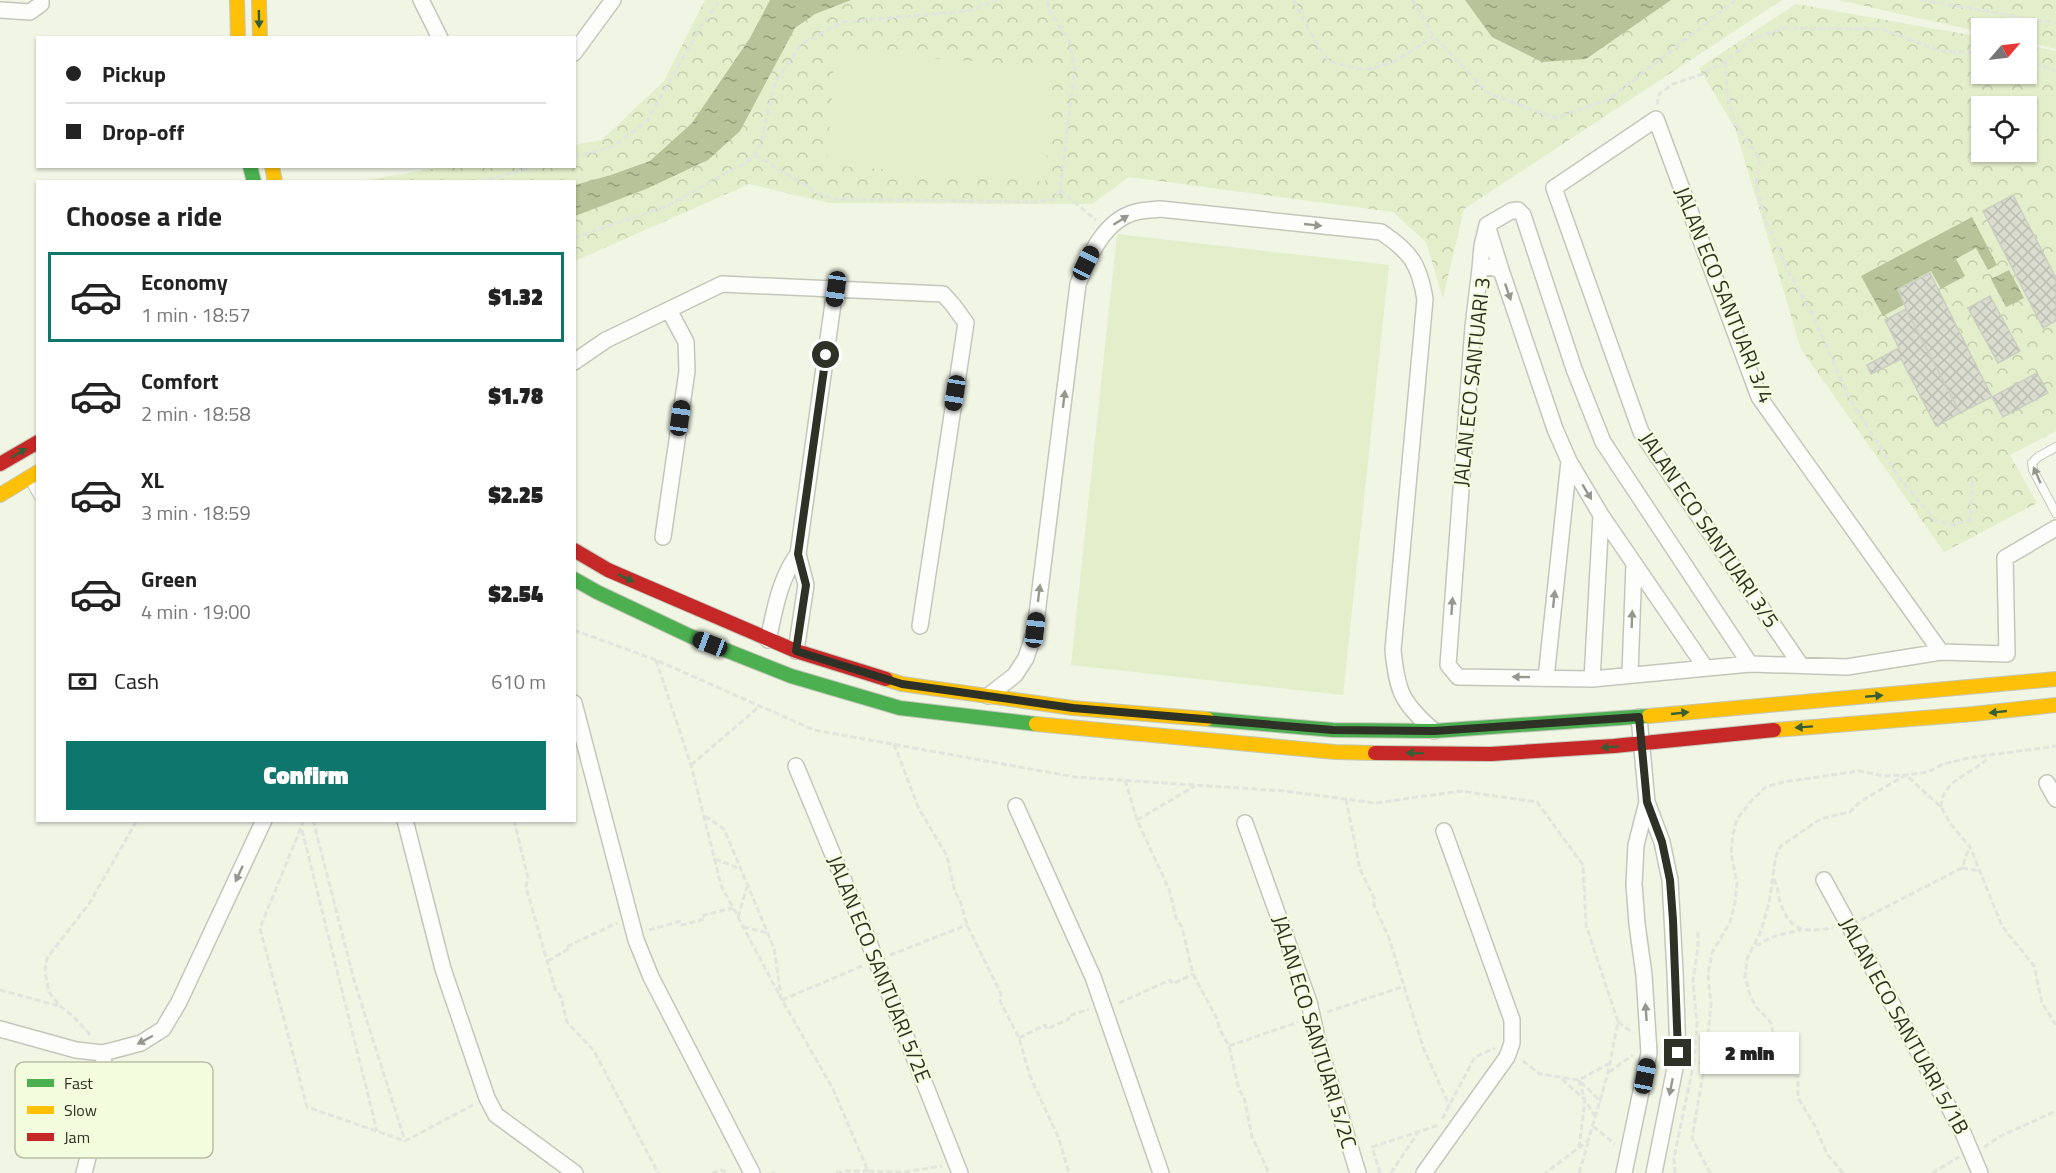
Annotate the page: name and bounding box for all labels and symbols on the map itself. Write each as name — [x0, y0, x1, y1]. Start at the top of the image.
one-way arrow — [255, 9, 264, 28]
north arrow — [1971, 18, 2037, 84]
street label: JALAN ECO SANTUARI 3/4 — [1667, 182, 1783, 408]
one-way arrow — [1113, 215, 1129, 226]
one-way arrow — [1303, 220, 1322, 230]
car — [1070, 243, 1102, 283]
car — [825, 270, 847, 308]
street label: JALAN ECO SANTUARI 3 — [1444, 276, 1498, 488]
one-way arrow — [1504, 283, 1514, 301]
route start — [812, 341, 839, 368]
car — [943, 374, 967, 412]
one-way arrow — [1059, 390, 1068, 409]
car — [669, 399, 691, 437]
street label: JALAN ECO SANTUARI 3/5 — [1632, 425, 1788, 634]
one-way arrow — [11, 447, 27, 458]
one-way arrow — [2032, 466, 2042, 484]
one-way arrow — [1582, 484, 1593, 500]
one-way arrow — [617, 573, 635, 583]
one-way arrow — [1035, 583, 1044, 602]
one-way arrow — [1549, 589, 1559, 608]
one-way arrow — [1447, 597, 1457, 616]
one-way arrow — [1628, 609, 1637, 628]
car — [1024, 611, 1046, 649]
car — [690, 629, 730, 659]
one-way arrow — [1512, 673, 1531, 682]
one-way arrow — [1864, 691, 1883, 701]
one-way arrow — [1988, 707, 2007, 716]
one-way arrow — [1670, 708, 1689, 717]
one-way arrow — [1794, 723, 1813, 732]
one-way arrow — [1600, 742, 1619, 751]
one-way arrow — [1405, 748, 1424, 758]
street label: JALAN ECO SANTUARI 5/2E — [820, 850, 940, 1087]
one-way arrow — [235, 865, 244, 882]
street label: JALAN ECO SANTUARI 5/2C — [1264, 911, 1366, 1152]
street label: JALAN ECO SANTUARI 5/1B — [1832, 911, 1978, 1140]
one-way arrow — [1642, 1003, 1651, 1022]
callout: 2 min — [1699, 1032, 1798, 1074]
one-way arrow — [136, 1035, 153, 1045]
route end — [1664, 1039, 1691, 1066]
car — [1633, 1057, 1657, 1095]
legend — [15, 1062, 213, 1158]
text: Fast — [64, 1071, 93, 1095]
one-way arrow — [1666, 1078, 1675, 1097]
text: Slow — [64, 1098, 97, 1122]
text: Jam — [64, 1125, 90, 1149]

